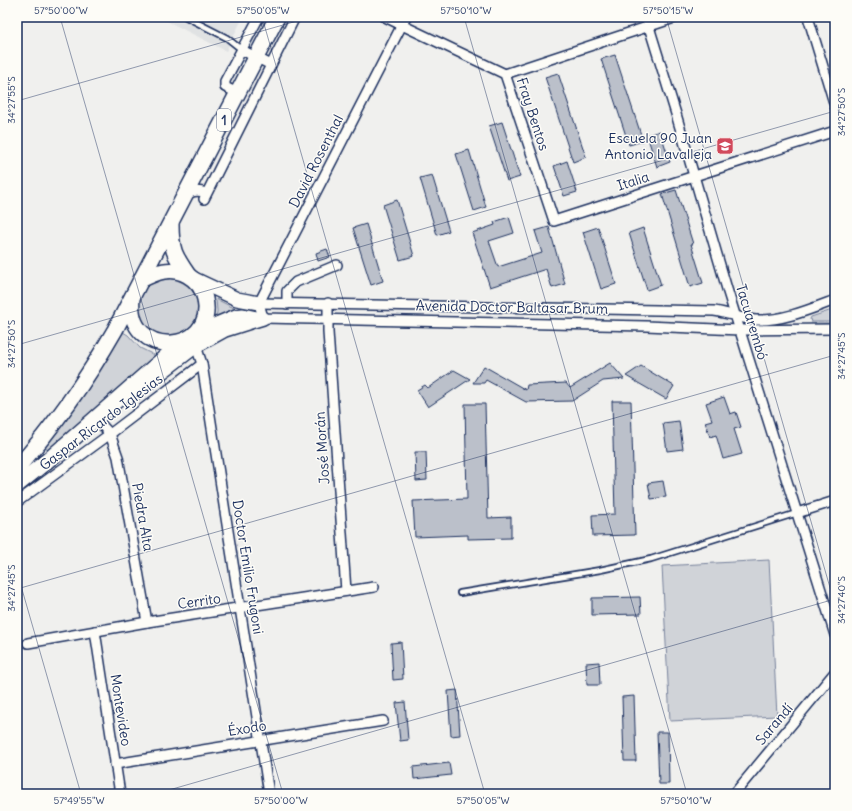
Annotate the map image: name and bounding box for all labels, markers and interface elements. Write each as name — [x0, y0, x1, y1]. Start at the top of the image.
text: 57°50'00"W — [34, 4, 88, 17]
text: 57°50'05"W — [236, 4, 290, 17]
text: 57°50'10"W — [440, 4, 492, 17]
text: 57°50'15"W — [643, 4, 693, 17]
street label: Fray Bentos — [513, 75, 553, 153]
text: 34°27'55"S — [5, 76, 18, 124]
text: 34°27'50"S — [835, 87, 848, 136]
road number: 1 — [217, 109, 231, 131]
street label: David Rosenthal — [285, 112, 347, 210]
place label: Escuela 90 Juan Antonio Lavalleja — [605, 129, 712, 163]
school or university icon: Escuela 90 Juan Antonio Lavalleja — [715, 136, 735, 156]
street label: Italia — [615, 167, 651, 195]
street label: Tacuarembó — [732, 282, 772, 362]
street label: Avenida Doctor Baltasar Brum — [416, 296, 608, 318]
text: 34°27'50"S — [5, 319, 18, 368]
text: 34°27'45"S — [835, 332, 848, 380]
street label: Gaspar Ricardo Iglesias — [36, 370, 166, 474]
street label: José Morán — [310, 411, 334, 485]
street label: Piedra Alta — [128, 481, 158, 553]
street label: Doctor Emilio Frugoni — [228, 499, 268, 635]
text: 34°27'45"S — [5, 564, 18, 612]
text: 34°27'40"S — [835, 575, 848, 624]
street label: Cerrito — [176, 589, 222, 613]
street label: Montevideo — [106, 673, 136, 747]
street label: Sarandí — [751, 700, 797, 748]
street label: Éxodo — [226, 716, 268, 740]
text: 57°49'55"W — [53, 794, 105, 807]
text: 57°50'00"W — [254, 794, 308, 807]
text: 57°50'05"W — [456, 794, 510, 807]
text: 57°50'10"W — [660, 794, 712, 807]

